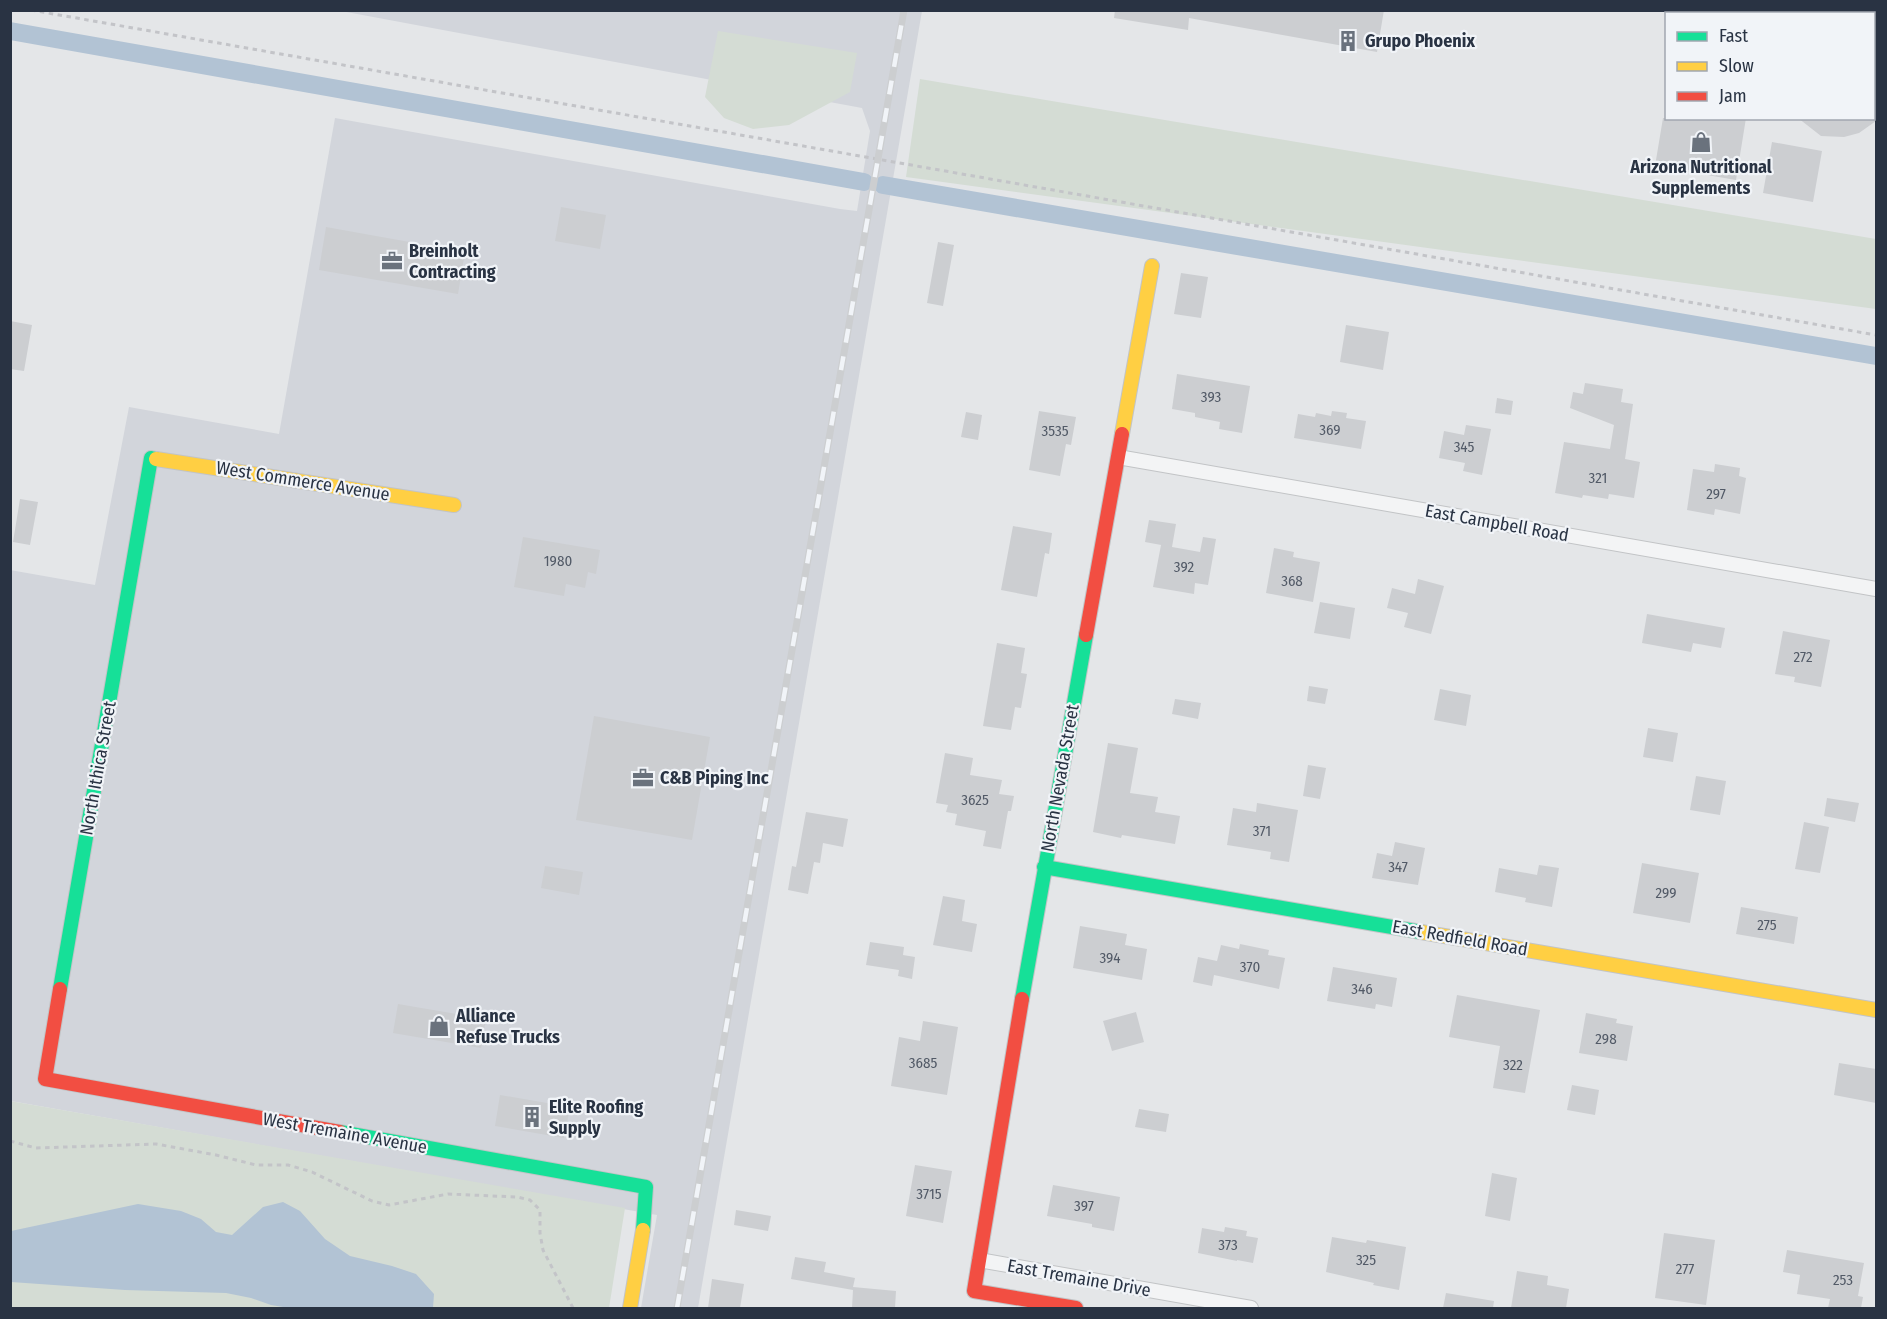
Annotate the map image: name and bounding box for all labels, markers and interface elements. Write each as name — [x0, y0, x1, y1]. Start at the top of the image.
legend — [1665, 12, 1875, 120]
text: Fast — [1719, 25, 1748, 47]
building icon: Grupo Phoenix — [1336, 29, 1360, 53]
place label: Grupo Phoenix — [1365, 30, 1475, 52]
text: Slow — [1719, 55, 1754, 77]
text: Jam — [1719, 85, 1747, 107]
shop icon: Arizona Nutritional Supplements — [1689, 130, 1713, 154]
place label: Arizona Nutritional Supplements — [1629, 156, 1772, 199]
place label: Breinholt Contracting — [409, 240, 496, 283]
office icon: Breinholt Contracting — [380, 249, 404, 273]
house number: 393 — [1201, 388, 1221, 406]
house number: 369 — [1319, 421, 1341, 439]
house number: 3535 — [1041, 422, 1069, 440]
house number: 345 — [1454, 438, 1474, 456]
street label: West Commerce Avenue — [215, 456, 391, 506]
house number: 321 — [1589, 469, 1607, 487]
house number: 297 — [1706, 485, 1726, 503]
street label: East Campbell Road — [1423, 500, 1571, 546]
house number: 1980 — [544, 552, 572, 570]
house number: 392 — [1174, 558, 1195, 576]
house number: 368 — [1281, 572, 1303, 590]
house number: 272 — [1793, 648, 1813, 666]
street label: North Ithica Street — [75, 699, 121, 837]
street label: North Nevada Street — [1036, 702, 1084, 854]
office icon: C&B Piping Inc — [631, 766, 655, 790]
place label: C&B Piping Inc — [660, 767, 769, 789]
house number: 3625 — [961, 791, 989, 809]
house number: 371 — [1253, 822, 1271, 840]
house number: 347 — [1388, 858, 1408, 876]
house number: 299 — [1655, 884, 1677, 902]
street label: East Redfield Road — [1391, 915, 1529, 961]
house number: 275 — [1757, 916, 1777, 934]
house number: 394 — [1099, 949, 1121, 967]
house number: 370 — [1240, 958, 1260, 976]
house number: 346 — [1351, 980, 1373, 998]
place label: Alliance Refuse Trucks — [455, 1005, 560, 1048]
shop icon: Alliance Refuse Trucks — [427, 1014, 451, 1038]
house number: 298 — [1595, 1030, 1617, 1048]
house number: 3685 — [909, 1054, 937, 1072]
house number: 322 — [1503, 1056, 1523, 1074]
place label: Elite Roofing Supply — [549, 1096, 643, 1139]
building icon: Elite Roofing Supply — [520, 1105, 544, 1129]
street label: West Tremaine Avenue — [261, 1108, 429, 1158]
house number: 3715 — [916, 1185, 942, 1203]
house number: 397 — [1074, 1197, 1094, 1215]
house number: 373 — [1218, 1236, 1238, 1254]
house number: 325 — [1356, 1251, 1376, 1269]
street label: East Tremaine Drive — [1006, 1255, 1152, 1301]
house number: 277 — [1676, 1260, 1694, 1278]
house number: 253 — [1833, 1271, 1853, 1289]

